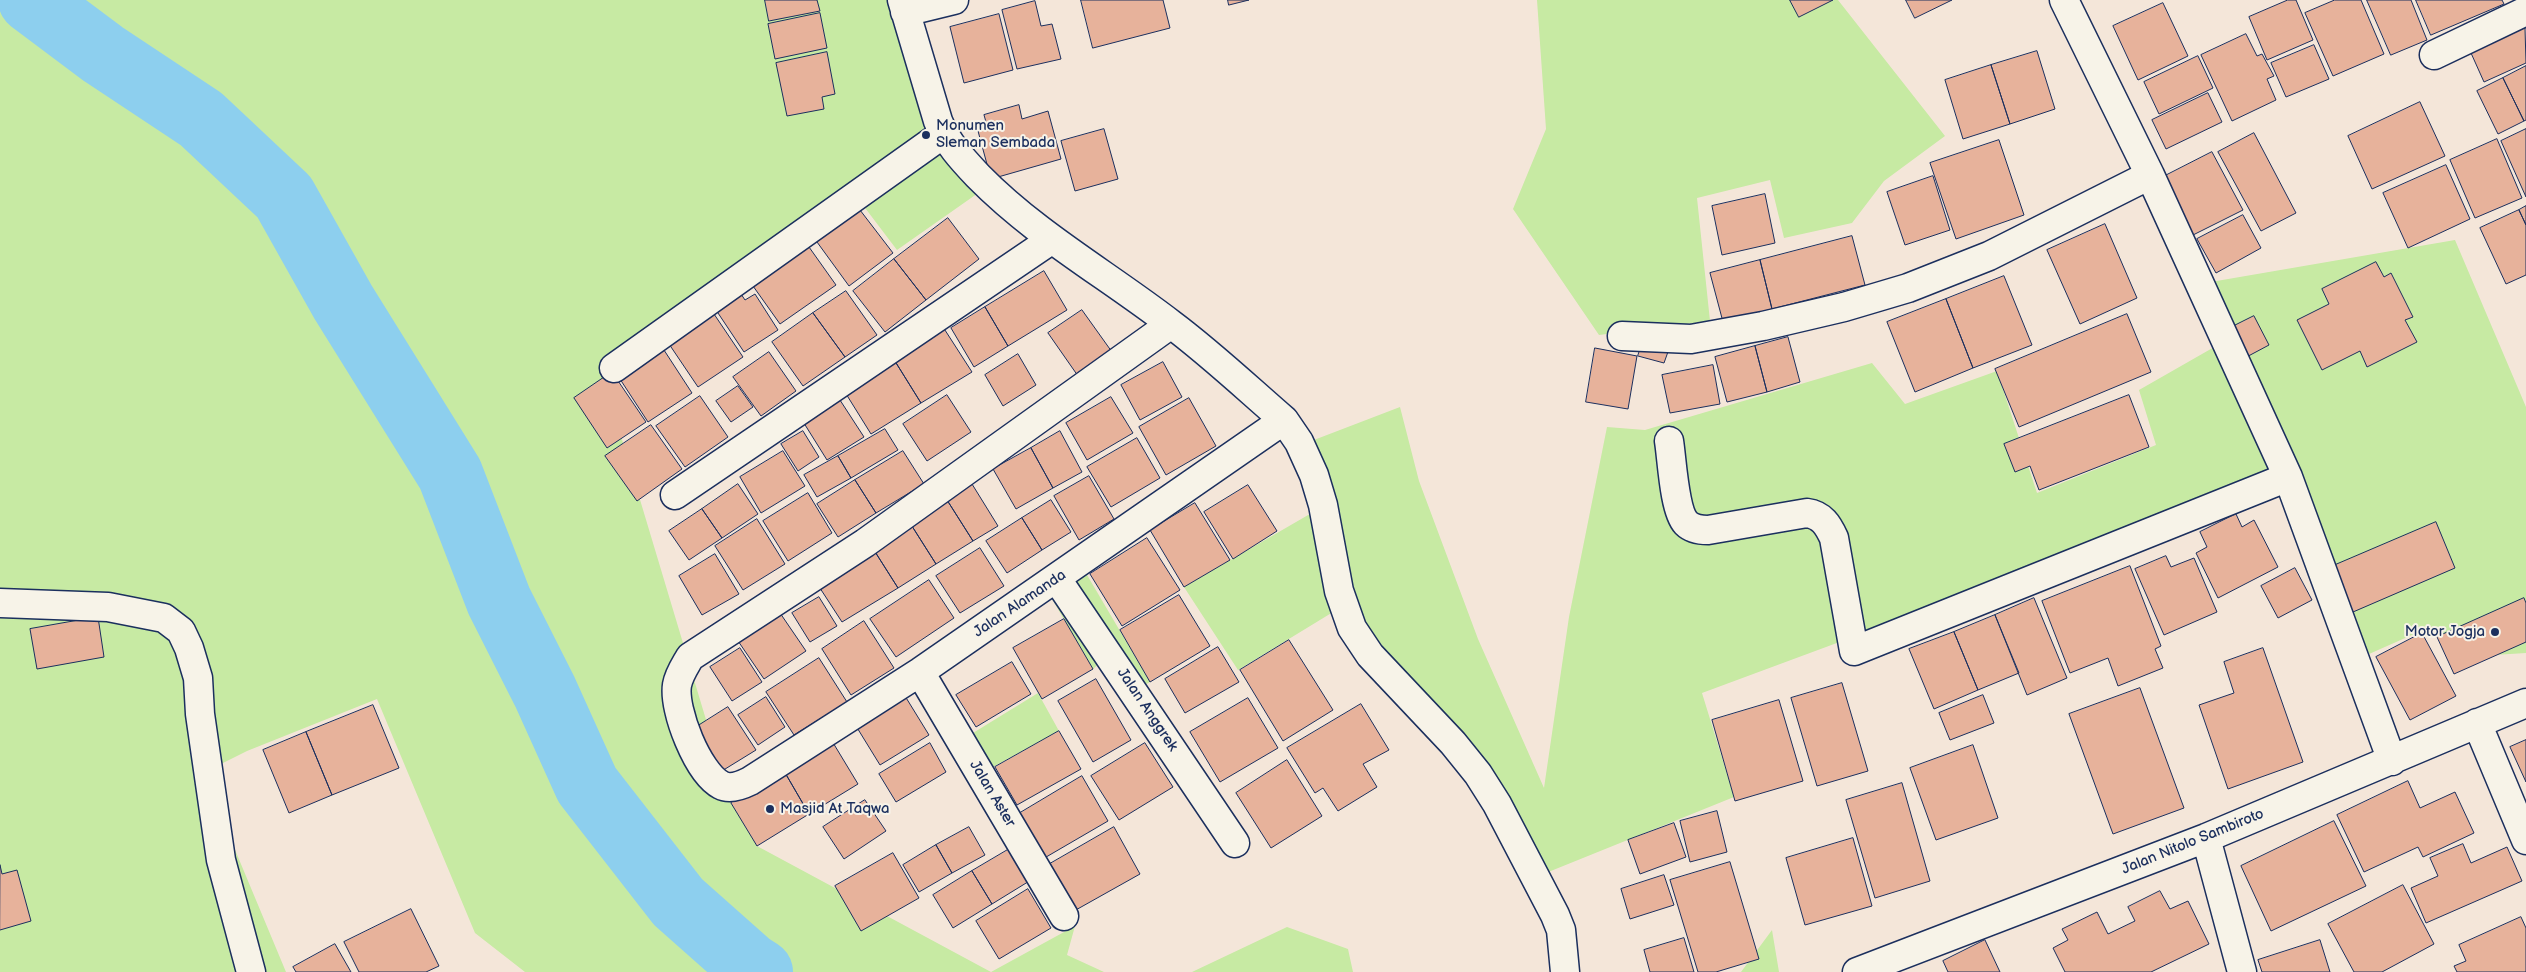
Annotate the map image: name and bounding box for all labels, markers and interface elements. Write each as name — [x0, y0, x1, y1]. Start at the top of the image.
place label: Monumen Sleman Sembada — [936, 117, 1055, 152]
marker: Monumen Sleman Sembada — [920, 129, 932, 141]
street label: Jalan Alamanda — [970, 566, 1070, 642]
place label: Motor Jogja — [2405, 623, 2485, 641]
marker: Motor Jogja — [2489, 626, 2501, 638]
street label: Jalan Anggrek — [1113, 665, 1181, 755]
street label: Jalan Aster — [965, 757, 1019, 831]
place label: Masjid At Taqwa — [780, 800, 890, 818]
marker: Masjid At Taqwa — [764, 803, 776, 815]
street label: Jalan Nitolo Sambiroto — [2119, 805, 2267, 879]

